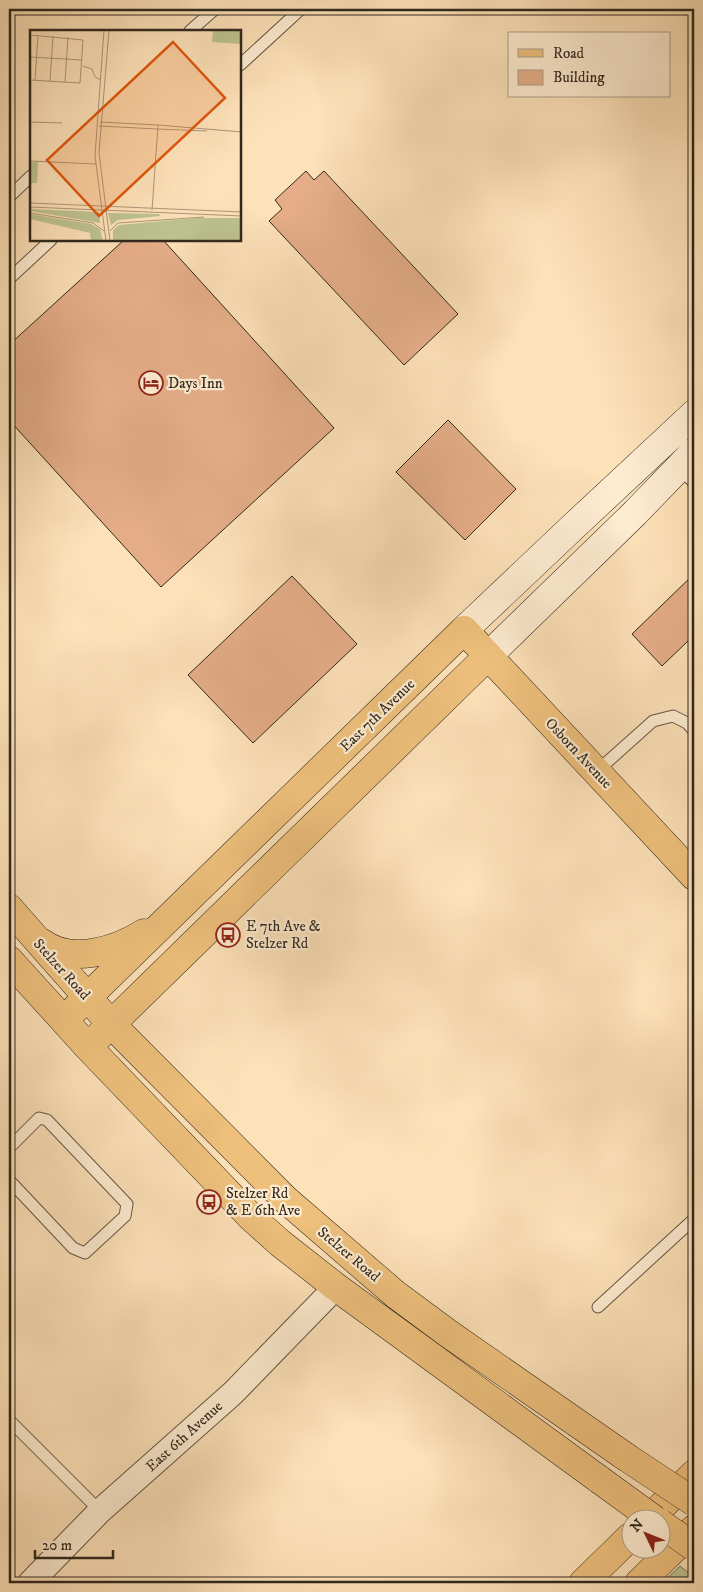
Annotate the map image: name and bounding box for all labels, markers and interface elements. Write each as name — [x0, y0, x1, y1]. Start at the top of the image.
inset map — [30, 30, 241, 241]
legend — [508, 32, 670, 98]
text: Road — [553, 44, 585, 63]
text: Building — [553, 68, 605, 87]
hotel icon: Days Inn — [138, 370, 164, 396]
place label: Days Inn — [168, 374, 223, 393]
street label: East 7th Avenue — [336, 675, 419, 756]
street label: Osborn Avenue — [541, 714, 616, 793]
place label: E 7th Ave & Stelzer Rd — [246, 917, 321, 953]
bus stop icon: E 7th Ave & Stelzer Rd — [215, 922, 241, 948]
street label: Stelzer Road — [29, 935, 94, 1004]
place label: Stelzer Rd & E 6th Ave — [226, 1184, 300, 1220]
bus stop icon: Stelzer Rd & E 6th Ave — [196, 1189, 222, 1215]
street label: Stelzer Road — [313, 1223, 384, 1286]
street label: East 6th Avenue — [142, 1397, 227, 1476]
north arrow — [620, 1510, 670, 1560]
text: N — [627, 1515, 648, 1536]
scale bar — [35, 1527, 112, 1559]
text: 20 m — [42, 1536, 72, 1555]

